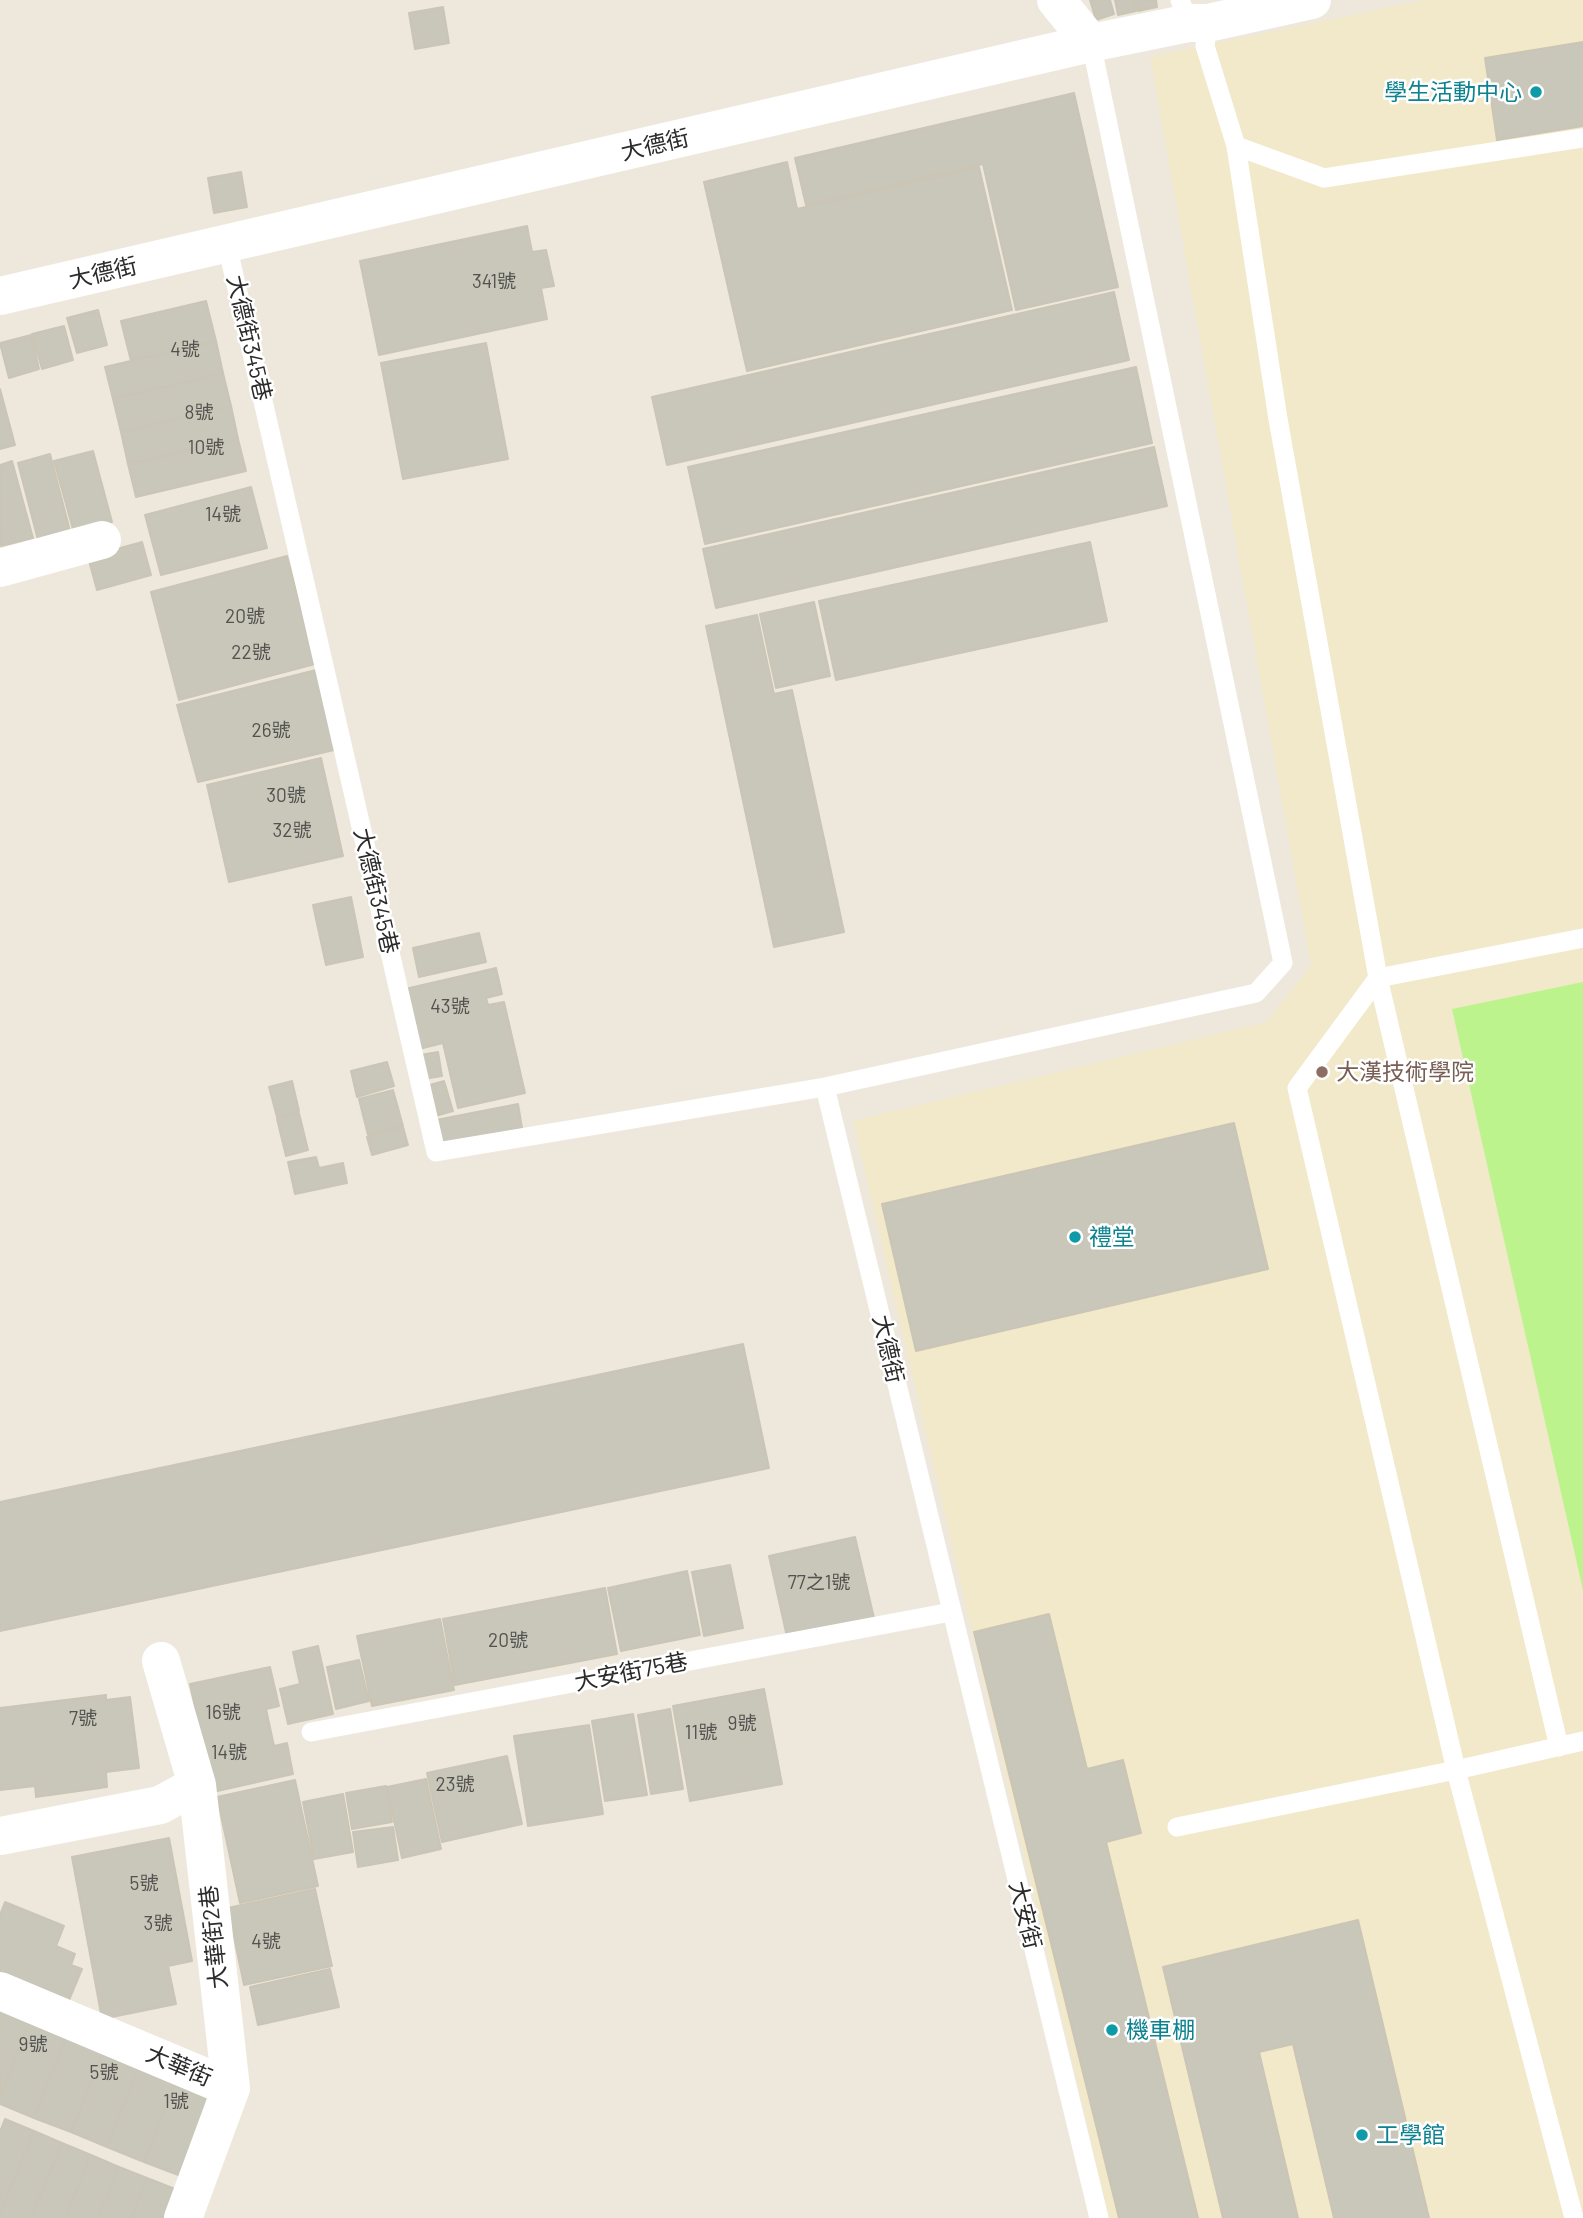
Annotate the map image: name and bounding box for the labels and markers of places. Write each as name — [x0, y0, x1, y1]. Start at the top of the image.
place label: 學生活動中心 — [1384, 78, 1522, 106]
marker: 學生活動中心 — [1528, 84, 1544, 100]
place label: 大漢技術學院 — [1336, 1058, 1474, 1086]
marker: 大漢技術學院 — [1314, 1064, 1330, 1080]
place label: 禮堂 — [1089, 1223, 1135, 1251]
marker: 禮堂 — [1067, 1229, 1083, 1245]
place label: 機車棚 — [1126, 2016, 1195, 2044]
marker: 機車棚 — [1104, 2022, 1120, 2038]
place label: 工學館 — [1376, 2121, 1445, 2149]
marker: 工學館 — [1354, 2127, 1370, 2143]

